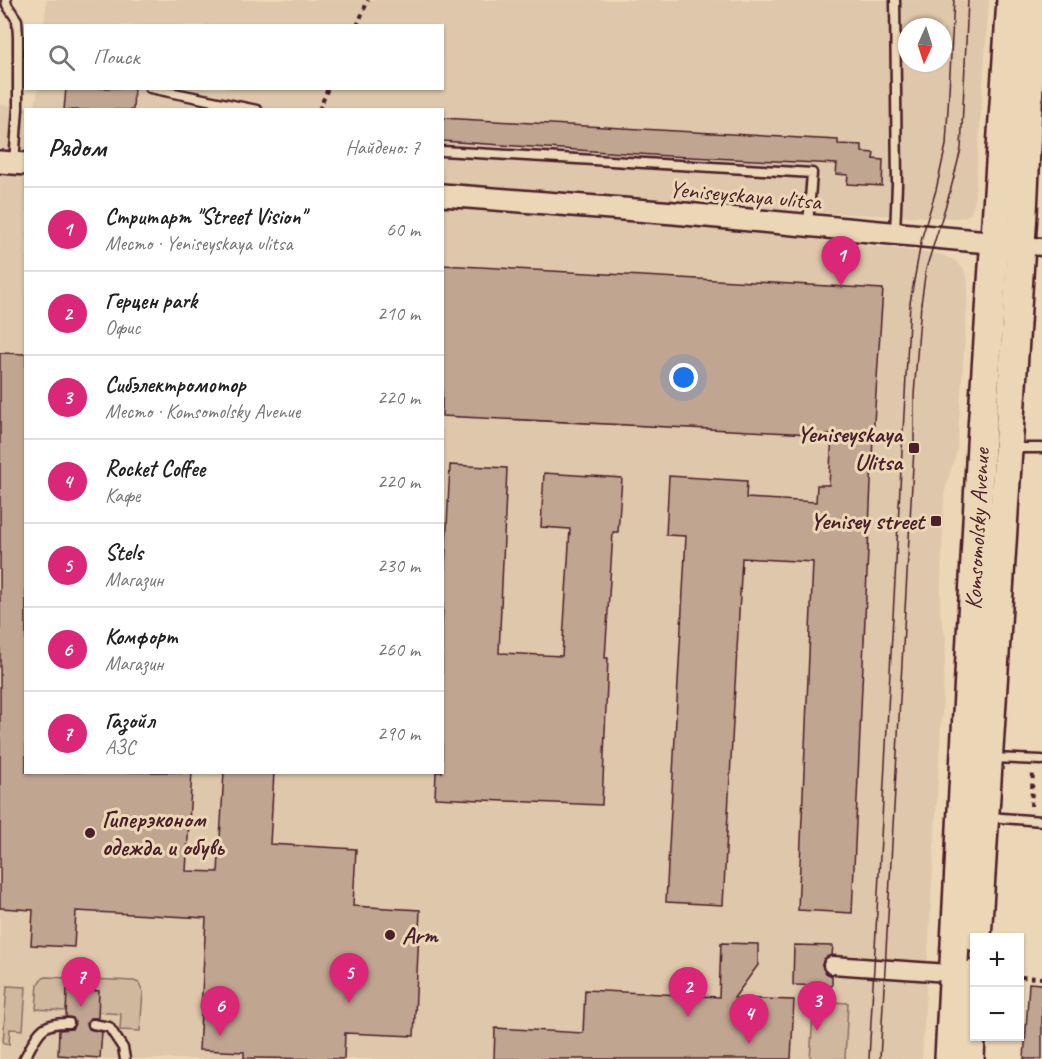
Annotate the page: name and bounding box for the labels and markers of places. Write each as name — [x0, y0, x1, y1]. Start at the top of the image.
pin: 1 — [822, 236, 860, 286]
place label: Yeniseyskaya Ulitsa — [797, 419, 904, 477]
marker: Yeniseyskaya Ulitsa — [907, 441, 921, 455]
place label: Yenisey street — [810, 506, 927, 536]
marker: Yenisey street — [929, 514, 943, 528]
place label: Гиперэконом одежда и обувь — [102, 804, 226, 862]
marker: Гиперэконом одежда и обувь — [83, 826, 97, 840]
place label: Arm — [402, 920, 439, 950]
marker: Arm — [383, 928, 397, 942]
pin: 5 — [330, 954, 368, 1003]
pin: 7 — [62, 958, 100, 1007]
pin: 2 — [668, 968, 708, 1017]
pin: 3 — [798, 982, 836, 1031]
pin: 6 — [200, 986, 240, 1036]
pin: 4 — [730, 994, 768, 1044]

